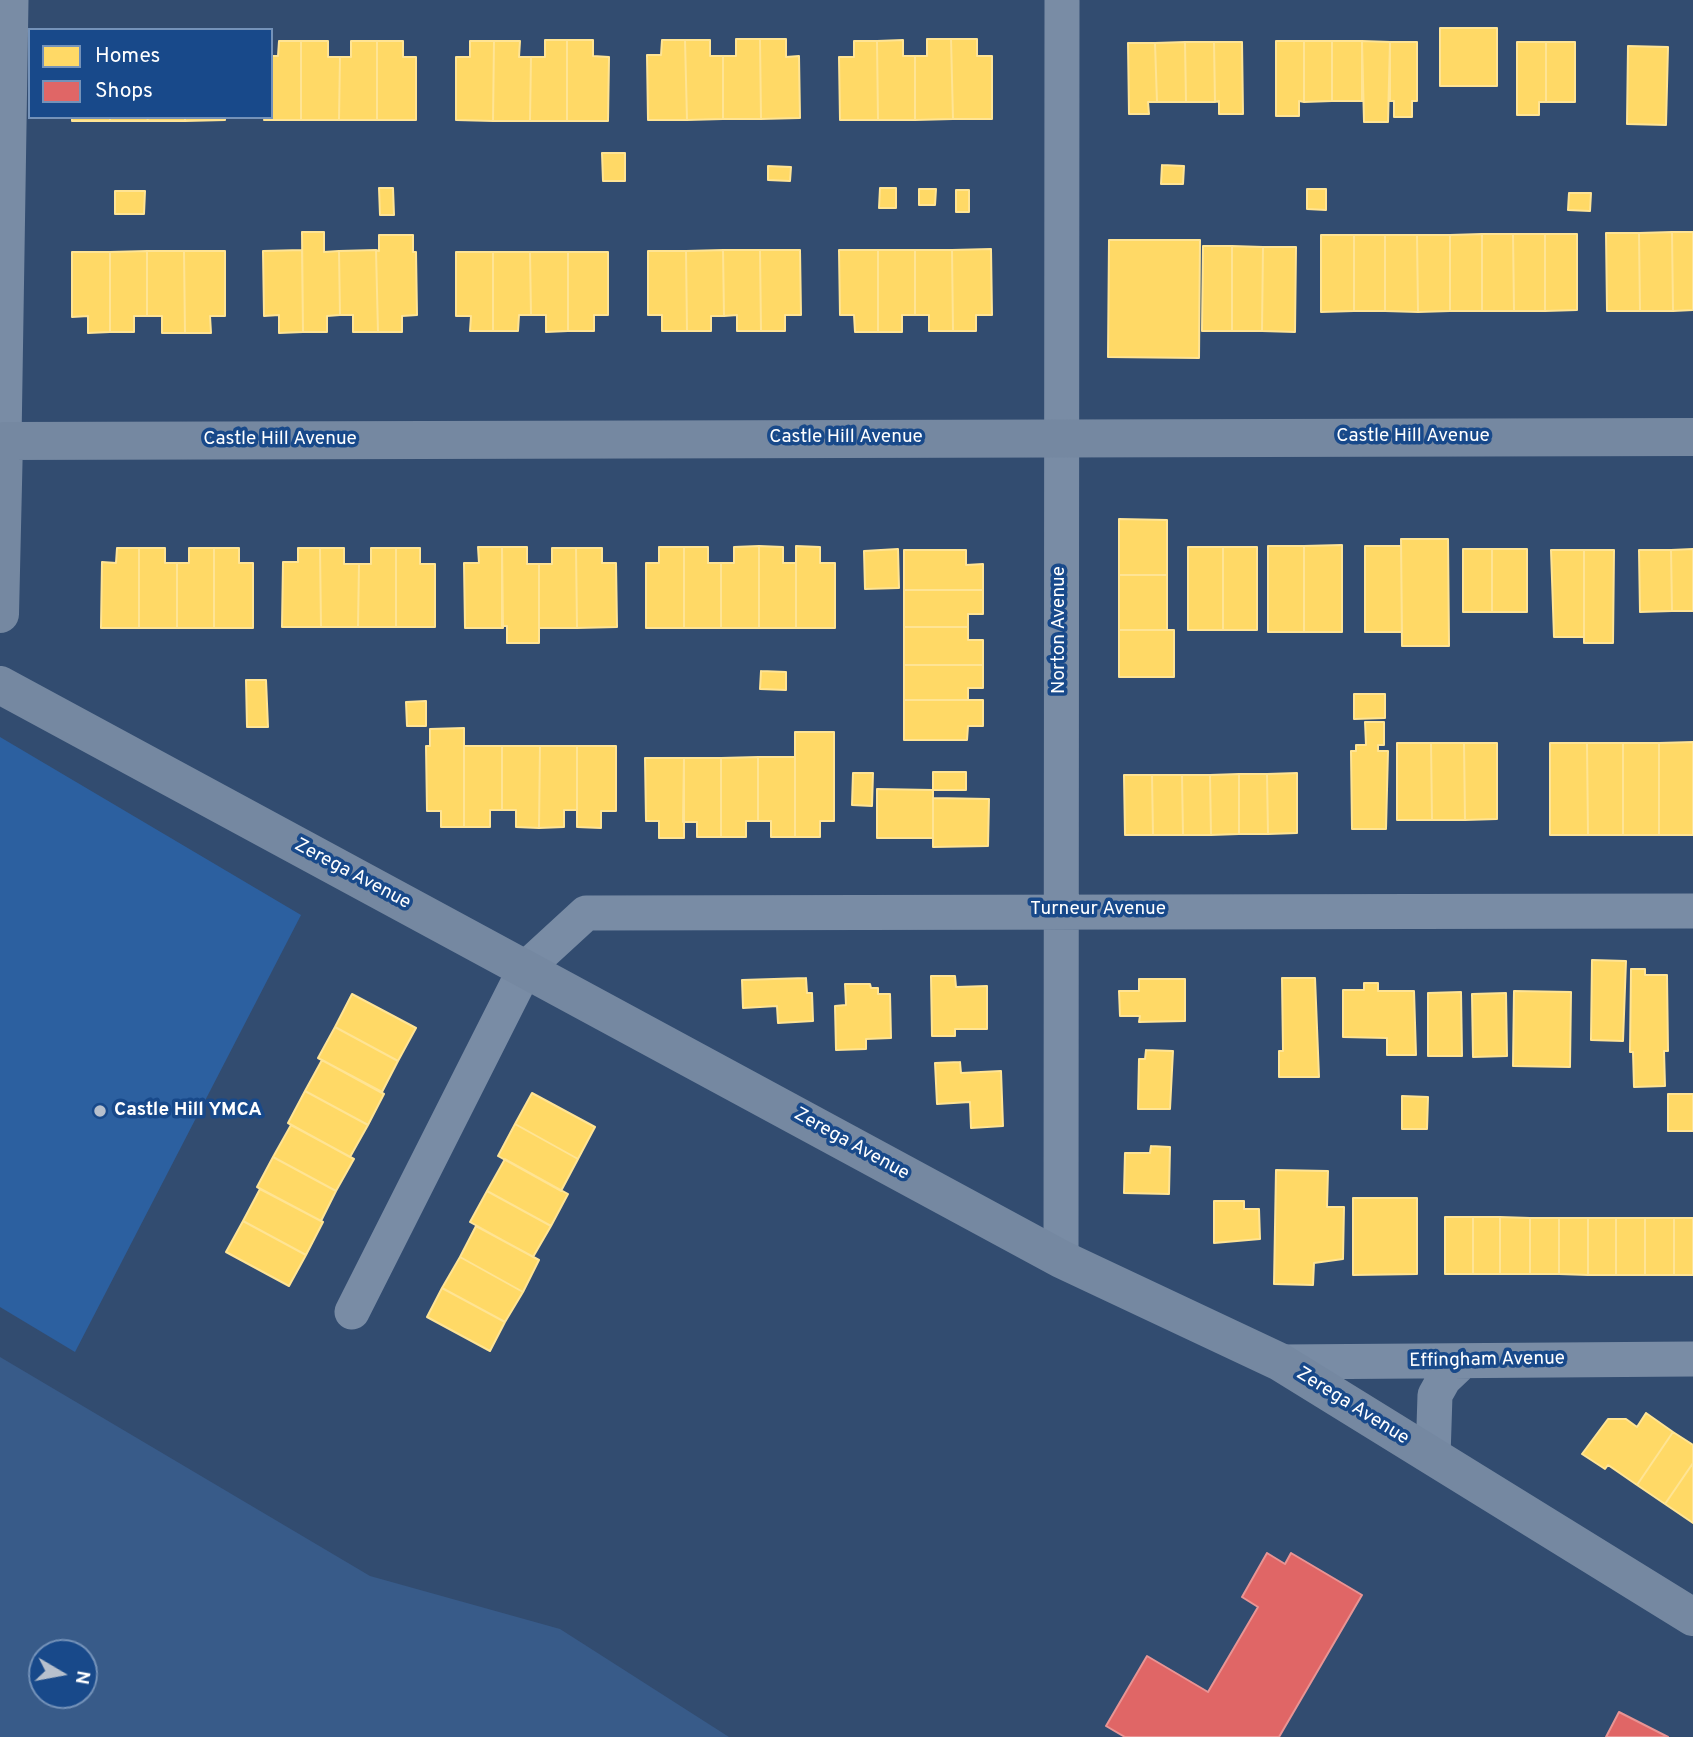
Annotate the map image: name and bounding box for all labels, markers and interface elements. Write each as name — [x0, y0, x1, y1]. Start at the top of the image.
legend — [28, 28, 273, 119]
text: Homes — [95, 43, 160, 70]
text: Shops — [95, 78, 153, 105]
street label: Castle Hill Avenue — [1336, 426, 1490, 448]
street label: Castle Hill Avenue — [769, 427, 923, 449]
street label: Castle Hill Avenue — [203, 429, 357, 451]
street label: Norton Avenue — [1049, 566, 1071, 694]
street label: Zerega Avenue — [290, 835, 414, 915]
street label: Turneur Avenue — [1030, 899, 1166, 921]
place label: Castle Hill YMCA — [114, 1100, 262, 1122]
marker: Castle Hill YMCA — [92, 1103, 108, 1119]
street label: Zerega Avenue — [789, 1104, 913, 1186]
street label: Effingham Avenue — [1409, 1348, 1565, 1374]
street label: Zerega Avenue — [1291, 1363, 1413, 1451]
north arrow — [28, 1639, 98, 1709]
text: N — [69, 1668, 95, 1686]

